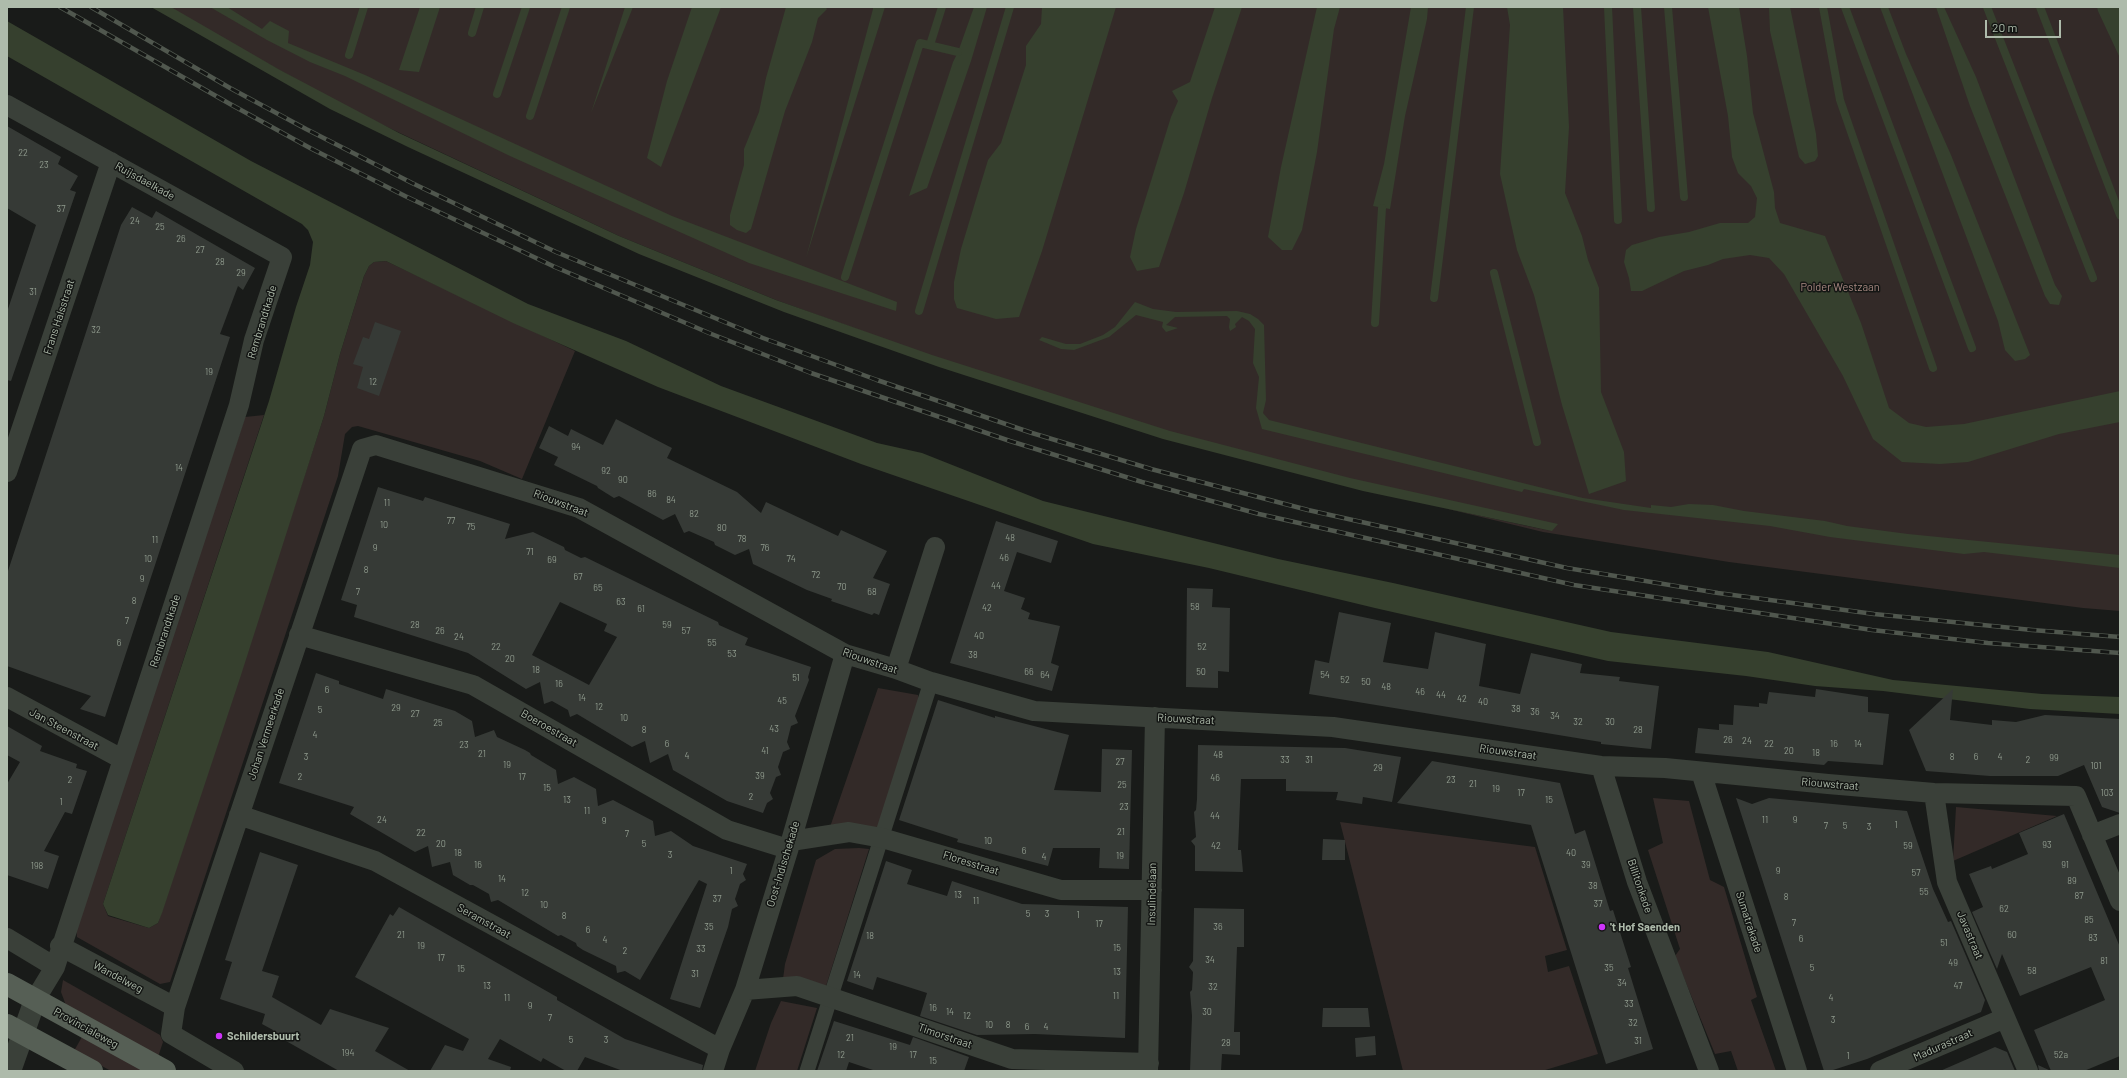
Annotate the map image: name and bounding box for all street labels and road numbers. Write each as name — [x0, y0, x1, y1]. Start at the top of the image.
street label: Ruijsdaelkade — [113, 159, 177, 203]
street label: Frans Halsstraat — [41, 278, 77, 356]
street label: Rembrandtkade — [245, 284, 279, 360]
street label: Riouwstraat — [532, 487, 590, 519]
street label: Rembrandtkade — [147, 593, 183, 669]
street label: Riouwstraat — [841, 645, 899, 677]
street label: Johan Vermeerkade — [245, 687, 287, 781]
street label: Jan Steenstraat — [27, 705, 101, 753]
street label: Boeroestraat — [518, 707, 580, 749]
street label: Riouwstraat — [1157, 711, 1215, 727]
street label: Riouwstraat — [1479, 741, 1537, 763]
street label: Riouwstraat — [1801, 775, 1859, 793]
street label: Oost-Indischekade — [764, 819, 802, 909]
street label: Floresstraat — [941, 848, 1001, 878]
street label: Billitonkade — [1625, 857, 1655, 915]
street label: Insulindelaan — [1145, 863, 1159, 925]
street label: Sumatrakade — [1733, 890, 1765, 954]
street label: Seramstraat — [455, 901, 513, 941]
street label: Javastraat — [1954, 909, 1986, 961]
street label: Wandelweg — [91, 958, 145, 996]
street label: Provincialeweg — [51, 1005, 121, 1051]
street label: Timorstraat — [916, 1021, 974, 1051]
street label: Madurastraat — [1911, 1026, 1975, 1064]

